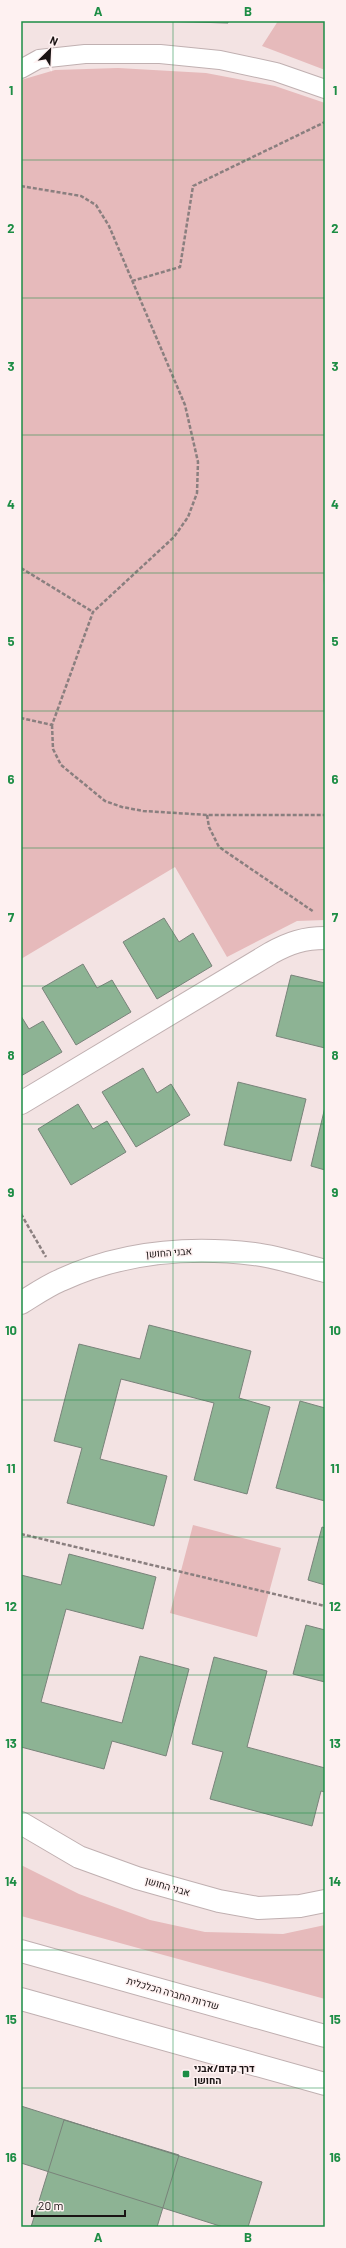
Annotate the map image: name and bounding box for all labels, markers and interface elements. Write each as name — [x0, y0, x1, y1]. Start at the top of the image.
text: A — [94, 3, 103, 19]
text: B — [244, 3, 252, 19]
north arrow — [30, 30, 70, 70]
text: N — [48, 33, 60, 48]
text: 1 — [9, 82, 13, 98]
text: 1 — [333, 82, 337, 98]
text: 2 — [7, 220, 15, 236]
text: 2 — [331, 220, 339, 236]
text: 3 — [7, 358, 15, 374]
text: 3 — [331, 358, 339, 374]
text: 4 — [7, 496, 15, 512]
text: 4 — [331, 496, 339, 512]
text: 5 — [7, 633, 15, 649]
text: 5 — [331, 633, 339, 649]
text: 6 — [8, 771, 15, 787]
text: 6 — [332, 771, 339, 787]
text: 7 — [8, 909, 15, 925]
text: 7 — [332, 909, 339, 925]
text: 8 — [7, 1047, 15, 1063]
text: 8 — [331, 1047, 339, 1063]
text: 9 — [8, 1184, 15, 1200]
text: 9 — [332, 1184, 339, 1200]
street label: אבני החושן — [146, 1244, 192, 1260]
text: 10 — [5, 1322, 17, 1338]
text: 10 — [329, 1322, 341, 1338]
text: 11 — [6, 1460, 16, 1476]
text: 11 — [330, 1460, 340, 1476]
text: 12 — [5, 1598, 17, 1614]
text: 12 — [329, 1598, 341, 1614]
text: 13 — [5, 1735, 17, 1751]
text: 13 — [329, 1735, 341, 1751]
text: 14 — [5, 1873, 17, 1889]
text: 14 — [329, 1873, 341, 1889]
street label: אבני החושן — [144, 1874, 192, 1898]
street label: שדרות החברה הכלכלית — [125, 1974, 221, 2012]
text: 15 — [5, 2011, 17, 2027]
text: 15 — [329, 2011, 341, 2027]
place label: דרך קדם/אבני החושן — [194, 2062, 255, 2086]
marker: דרך קדם/אבני החושן — [181, 2069, 191, 2079]
text: 16 — [5, 2149, 17, 2165]
text: 16 — [329, 2149, 341, 2165]
scale bar — [32, 2192, 125, 2218]
text: 20 m — [38, 2198, 64, 2212]
text: A — [94, 2229, 103, 2245]
text: B — [244, 2229, 252, 2245]

